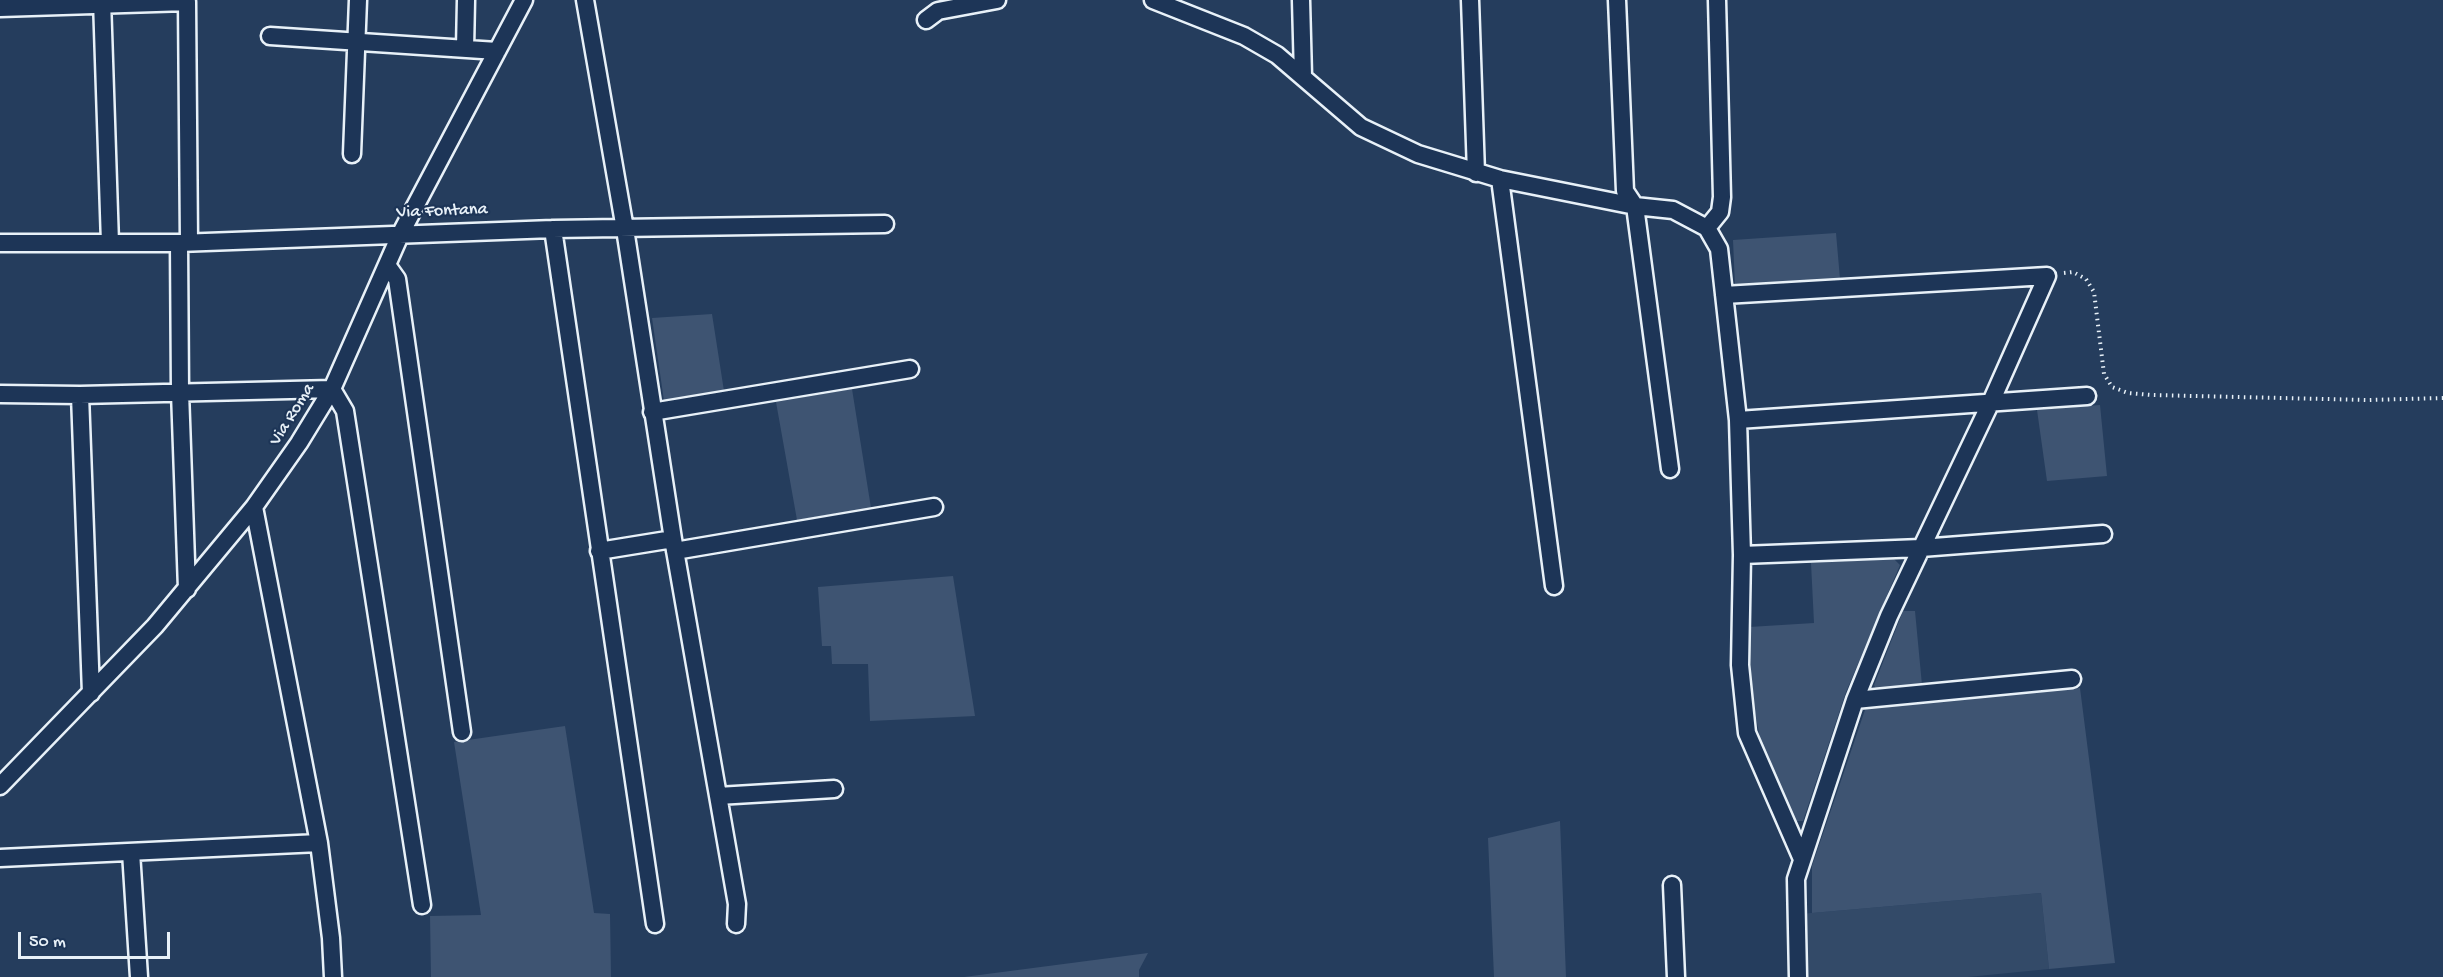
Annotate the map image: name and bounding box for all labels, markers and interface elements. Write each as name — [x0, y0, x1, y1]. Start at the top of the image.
street label: Via Fontana — [396, 200, 488, 224]
street label: Via Roma — [265, 380, 321, 450]
scale bar — [21, 920, 172, 958]
text: 50 m — [29, 932, 66, 953]

